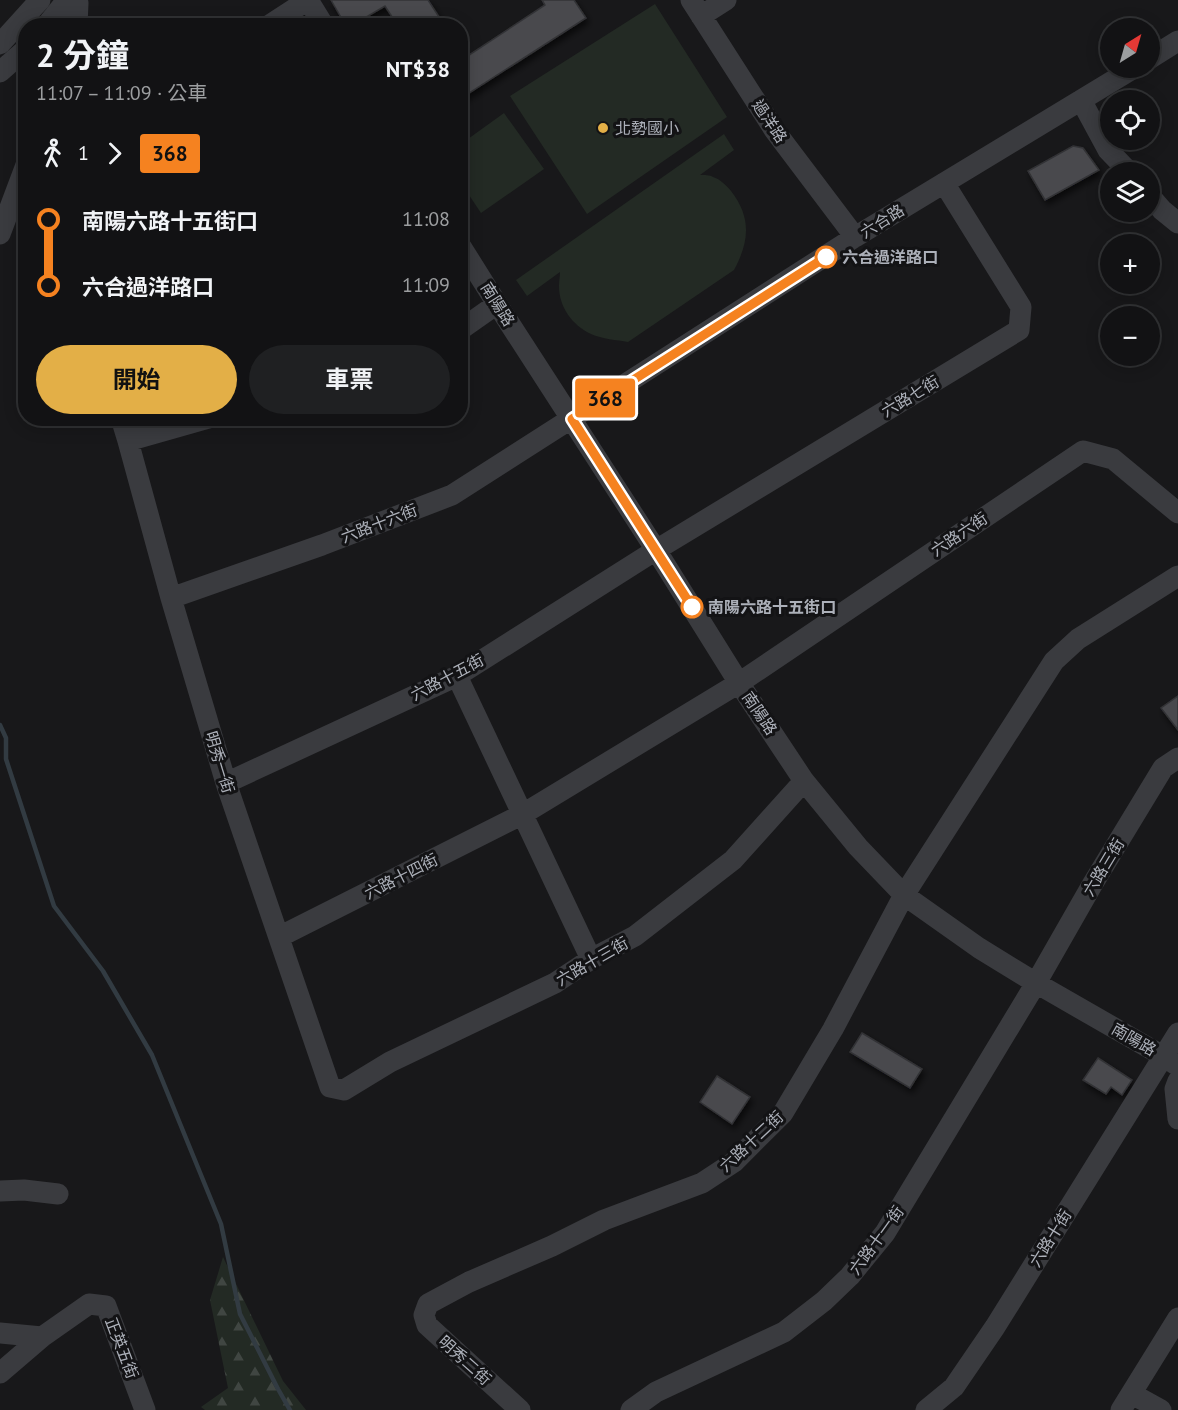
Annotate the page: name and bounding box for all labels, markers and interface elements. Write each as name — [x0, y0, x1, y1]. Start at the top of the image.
north arrow — [1100, 18, 1160, 78]
map controls — [1100, 18, 1160, 366]
text: 2 分鐘 — [36, 33, 129, 76]
text: NT$38 — [386, 55, 450, 83]
text: 11:07 – 11:09 · 公車 — [36, 80, 208, 106]
button: locate — [1100, 90, 1160, 150]
street label: 過洋路 — [748, 96, 792, 146]
place label: 北勢國小 — [615, 118, 679, 138]
marker: 北勢國小 — [596, 121, 610, 135]
icon: walk — [36, 137, 69, 170]
icon: forward — [98, 137, 131, 170]
text: 1 — [78, 140, 89, 166]
text: 368 — [152, 140, 188, 167]
button: layers — [1100, 162, 1160, 222]
street label: 六合路 — [856, 200, 908, 242]
text: 11:08 — [402, 206, 450, 232]
text: 南陽六路十五街口 — [82, 207, 258, 235]
button: + — [1100, 234, 1160, 294]
marker: 六合過洋路口 — [815, 246, 837, 268]
place label: 六合過洋路口 — [842, 247, 938, 267]
text: 11:09 — [402, 272, 450, 298]
text: 六合過洋路口 — [82, 273, 214, 301]
street label: 南陽路 — [477, 278, 519, 330]
button: − — [1100, 306, 1160, 366]
button: 開始 — [36, 345, 237, 414]
button: 車票 — [249, 345, 450, 414]
street label: 六路七街 — [877, 371, 943, 421]
line badge: 368 — [570, 378, 640, 418]
text: 368 — [587, 385, 623, 412]
street label: 六路十六街 — [338, 499, 420, 547]
street label: 六路六街 — [927, 508, 991, 560]
marker: 南陽六路十五街口 — [681, 596, 703, 618]
place label: 南陽六路十五街口 — [708, 597, 836, 617]
street label: 六路十五街 — [407, 649, 487, 705]
street label: 南陽路 — [738, 688, 782, 738]
street label: 明秀一街 — [201, 728, 239, 796]
street label: 六路三街 — [1078, 834, 1128, 900]
street label: 六路十四街 — [361, 849, 441, 903]
street label: 六路十三街 — [552, 932, 632, 990]
street label: 南陽路 — [1108, 1018, 1160, 1060]
street label: 六路十二街 — [715, 1106, 787, 1176]
street label: 六路十一街 — [844, 1202, 908, 1278]
street label: 六路十街 — [1025, 1206, 1075, 1270]
street label: 正英五街 — [101, 1315, 143, 1381]
street label: 明秀二街 — [435, 1331, 495, 1389]

